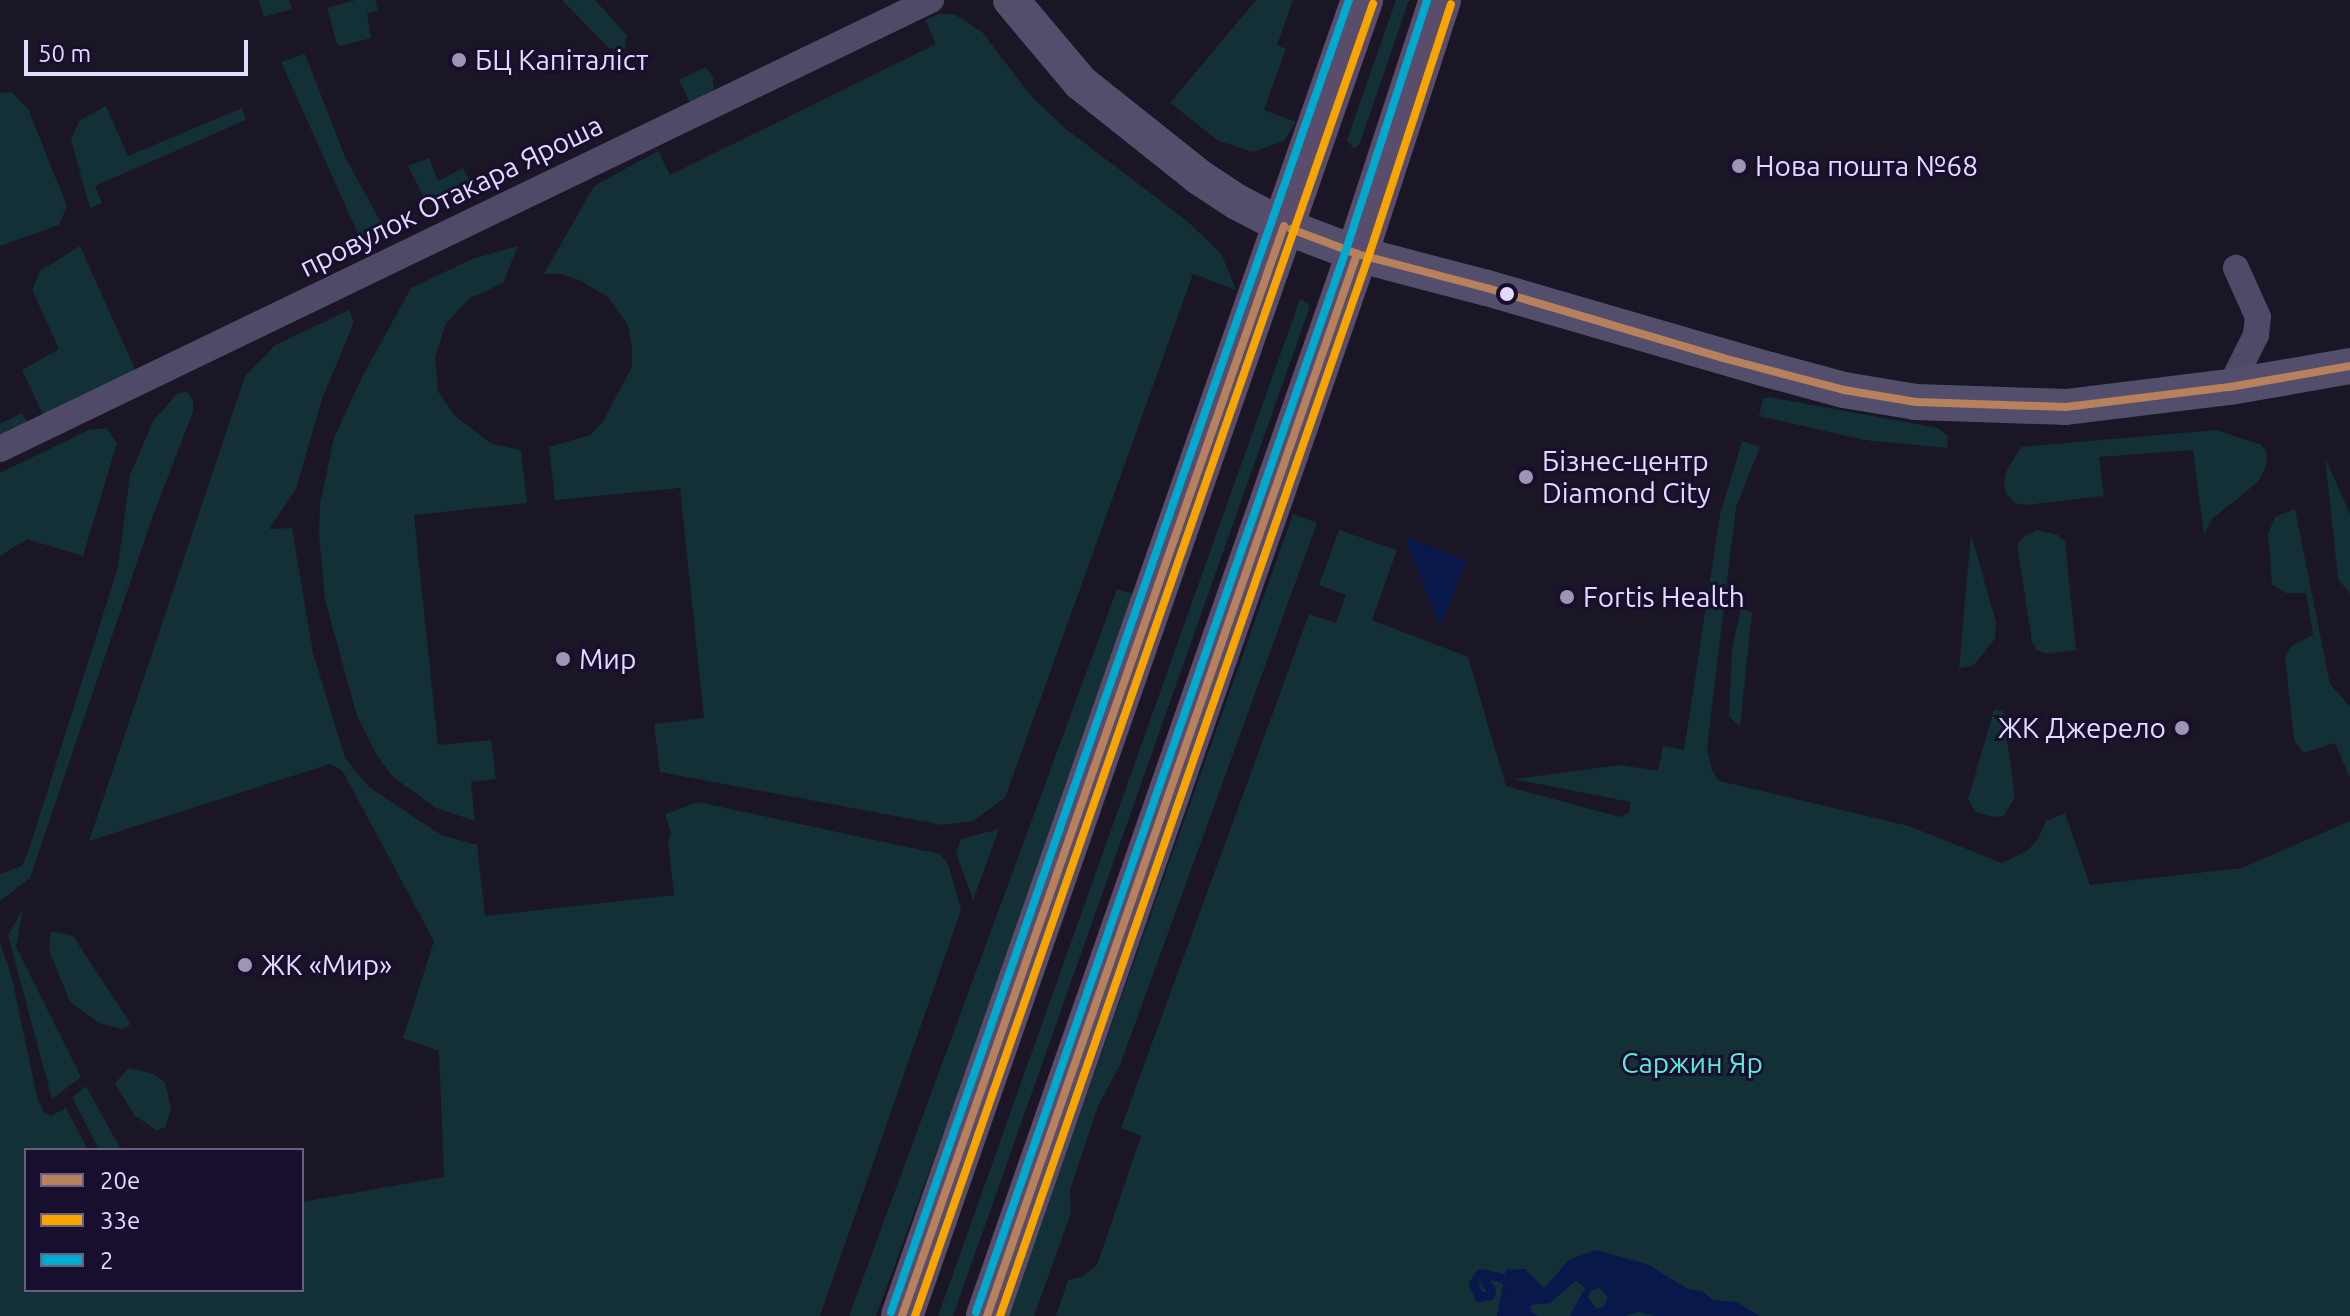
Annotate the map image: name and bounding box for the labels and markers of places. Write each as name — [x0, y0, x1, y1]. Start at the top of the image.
place label: БЦ Капіталіст — [475, 43, 648, 77]
marker: БЦ Капіталіст — [450, 51, 468, 69]
place label: Нова пошта №68 — [1755, 149, 1978, 183]
marker: Нова пошта №68 — [1730, 157, 1748, 175]
unlabelled marker — [1499, 286, 1515, 302]
place label: Бізнес-центр Diamond City — [1542, 444, 1711, 510]
marker: Бізнес-центр Diamond City — [1517, 468, 1535, 486]
place label: Fortis Health — [1583, 580, 1745, 614]
marker: Fortis Health — [1558, 588, 1576, 606]
place label: Мир — [579, 642, 636, 676]
marker: Мир — [554, 650, 572, 668]
place label: ЖК Джерело — [1998, 711, 2166, 745]
marker: ЖК Джерело — [2173, 719, 2191, 737]
place label: ЖК «Мир» — [261, 948, 392, 982]
marker: ЖК «Мир» — [236, 956, 254, 974]

